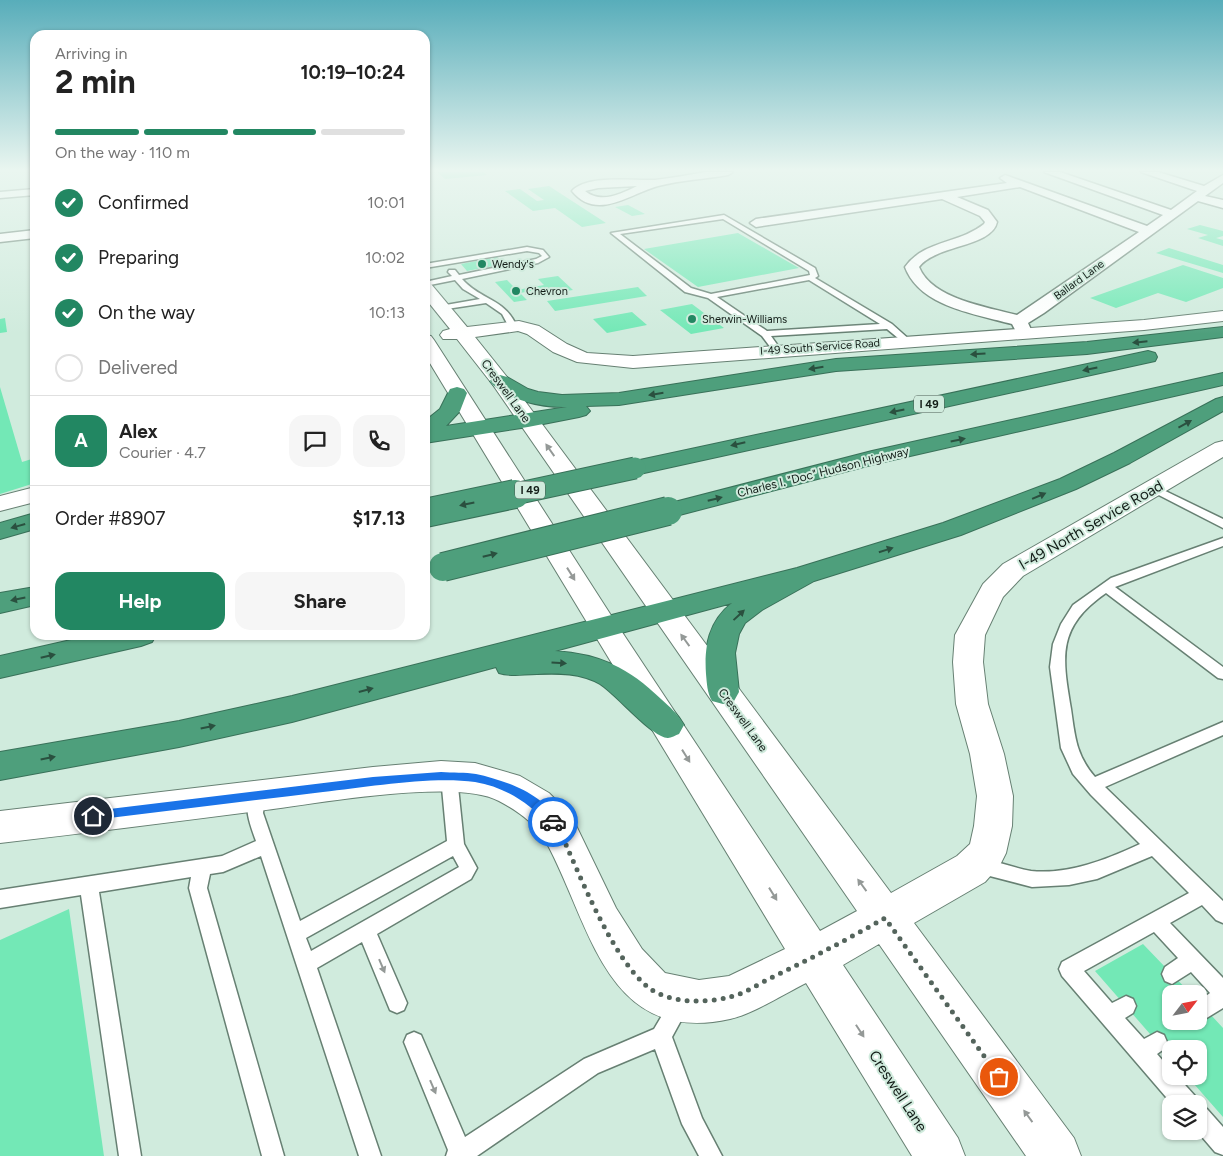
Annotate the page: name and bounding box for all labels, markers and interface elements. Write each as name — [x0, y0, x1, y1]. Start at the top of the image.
text: Arriving in — [55, 44, 127, 63]
text: 10:19–10:24 — [300, 61, 405, 84]
text: 2 min — [55, 63, 136, 101]
text: On the way · 110 m — [55, 143, 190, 162]
icon: check — [55, 189, 83, 217]
text: Confirmed — [98, 191, 189, 214]
text: 10:01 — [367, 193, 405, 212]
icon: check — [55, 244, 83, 272]
text: Preparing — [98, 246, 179, 269]
text: 10:02 — [365, 248, 405, 267]
street label: Ballard Lane — [1051, 257, 1107, 303]
marker: Wendy's — [476, 258, 488, 270]
place label: Wendy's — [492, 258, 534, 271]
marker: Chevron — [510, 285, 522, 297]
place label: Chevron — [526, 285, 568, 298]
icon: check — [55, 299, 83, 327]
text: On the way — [98, 301, 195, 324]
text: 10:13 — [369, 303, 405, 322]
marker: Sherwin-Williams — [686, 313, 698, 325]
place label: Sherwin-Williams — [702, 313, 787, 326]
street label: I-49 South Service Road — [760, 336, 880, 358]
one-way arrow — [1132, 338, 1148, 346]
one-way arrow — [970, 351, 986, 359]
text: Delivered — [98, 356, 178, 379]
street label: Creswell Lane — [478, 357, 534, 426]
one-way arrow — [808, 365, 824, 373]
one-way arrow — [1082, 365, 1097, 373]
one-way arrow — [647, 390, 663, 398]
road number: I 49 — [914, 396, 944, 412]
one-way arrow — [888, 407, 904, 415]
button: chat — [289, 415, 341, 467]
button: phone — [353, 415, 405, 467]
text: Alex — [119, 420, 158, 443]
one-way arrow — [1177, 420, 1192, 428]
text: A — [74, 429, 88, 452]
one-way arrow — [950, 435, 966, 443]
one-way arrow — [730, 440, 745, 448]
text: Courier · 4.7 — [119, 443, 206, 462]
one-way arrow — [545, 444, 555, 457]
street label: Charles I. "Doc" Hudson Highway — [736, 444, 911, 500]
street label: I-49 North Service Road — [1016, 476, 1166, 574]
road number: I 49 — [515, 482, 545, 498]
one-way arrow — [1032, 492, 1046, 500]
one-way arrow — [707, 494, 722, 502]
one-way arrow — [459, 500, 475, 508]
text: Order #8907 — [55, 507, 166, 530]
text: $17.13 — [353, 507, 405, 530]
one-way arrow — [10, 523, 25, 531]
one-way arrow — [879, 546, 894, 554]
one-way arrow — [483, 551, 498, 559]
one-way arrow — [566, 568, 576, 581]
button: Help — [55, 572, 225, 630]
button: Share — [235, 572, 405, 630]
one-way arrow — [9, 596, 25, 604]
one-way arrow — [732, 609, 744, 621]
one-way arrow — [680, 633, 690, 647]
one-way arrow — [40, 652, 55, 660]
one-way arrow — [551, 659, 567, 667]
one-way arrow — [358, 686, 373, 694]
street label: Creswell Lane — [715, 686, 771, 755]
one-way arrow — [200, 723, 215, 731]
one-way arrow — [682, 749, 691, 762]
one-way arrow — [41, 754, 57, 762]
pin — [72, 795, 114, 837]
courier — [528, 797, 578, 847]
icon: home — [79, 802, 107, 830]
icon: car — [539, 808, 567, 836]
one-way arrow — [857, 878, 867, 892]
one-way arrow — [768, 887, 777, 900]
one-way arrow — [378, 959, 386, 973]
north arrow — [1162, 985, 1208, 1030]
map controls — [1162, 985, 1207, 1140]
one-way arrow — [855, 1024, 864, 1037]
button: locate — [1162, 1040, 1207, 1085]
street label: Creswell Lane — [865, 1047, 931, 1135]
pin — [978, 1056, 1020, 1098]
icon: bag — [985, 1063, 1013, 1091]
one-way arrow — [429, 1080, 437, 1094]
button: layers — [1162, 1095, 1207, 1140]
one-way arrow — [1023, 1110, 1033, 1123]

